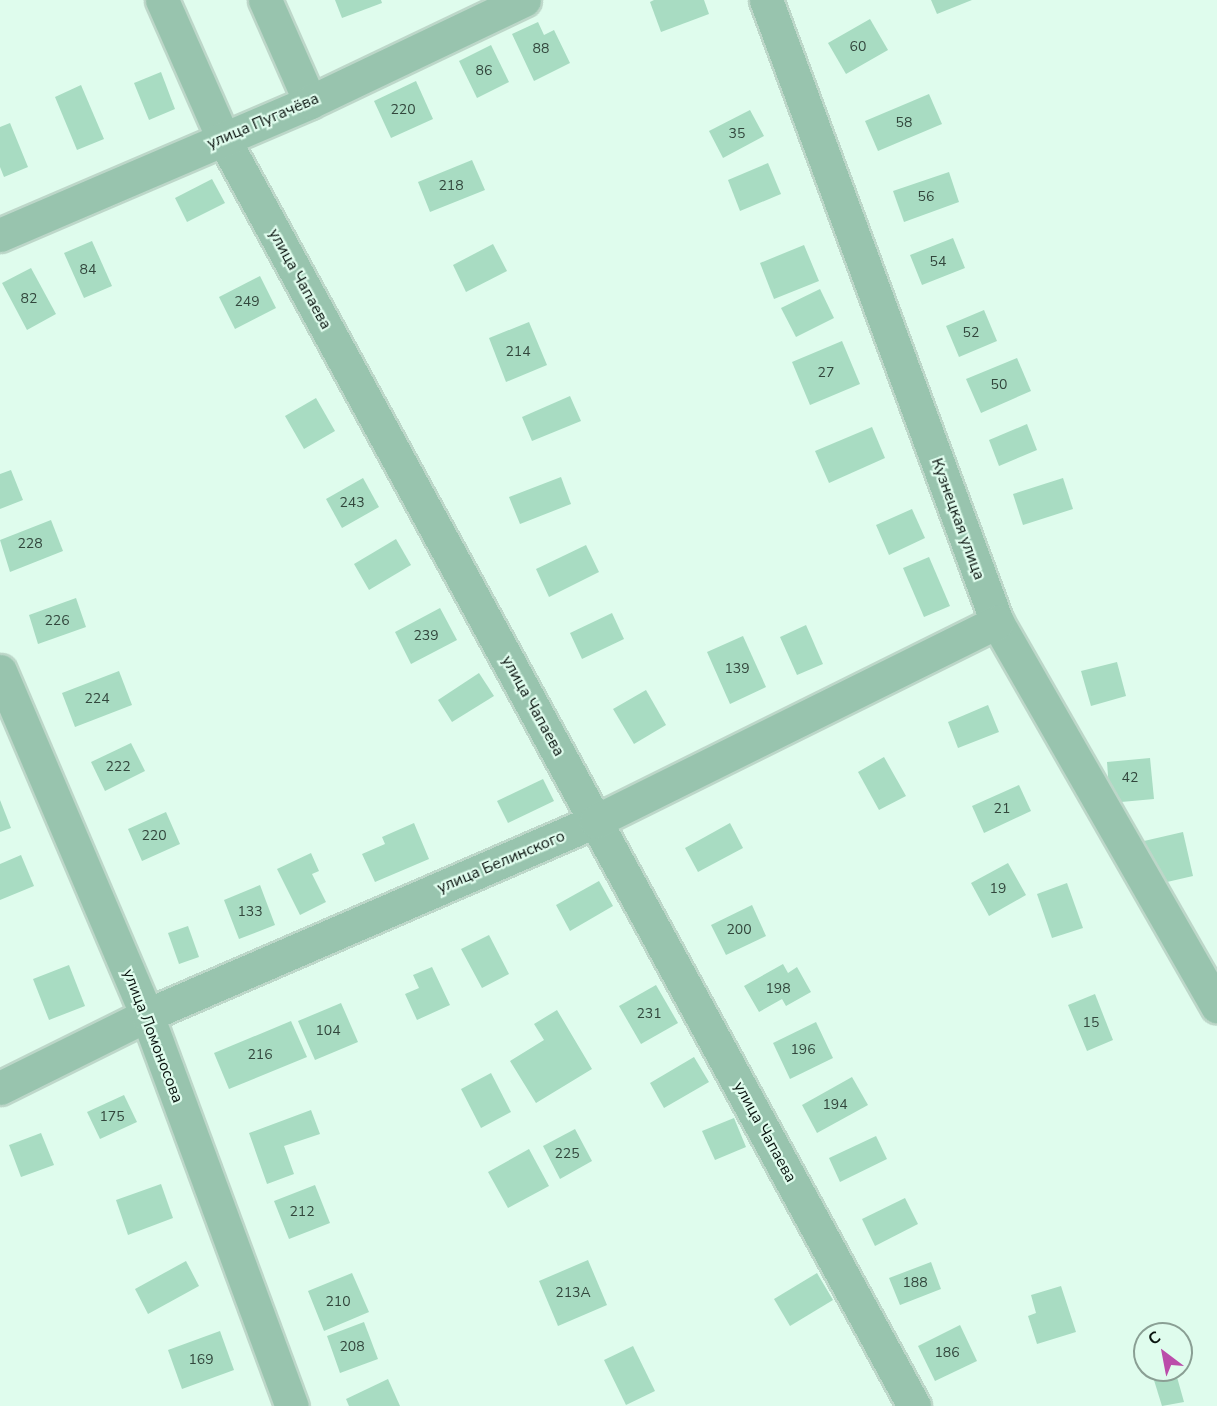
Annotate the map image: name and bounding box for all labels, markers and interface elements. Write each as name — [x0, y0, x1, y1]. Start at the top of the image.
house number: 60 — [850, 39, 866, 55]
house number: 88 — [533, 41, 549, 57]
house number: 86 — [476, 63, 492, 79]
street label: улица Пугачёва — [204, 89, 322, 153]
house number: 220 — [390, 102, 416, 118]
house number: 58 — [896, 115, 912, 131]
house number: 35 — [729, 126, 745, 142]
house number: 218 — [438, 178, 464, 194]
house number: 56 — [918, 189, 934, 205]
street label: улица Чапаева — [264, 225, 336, 333]
house number: 54 — [930, 254, 946, 270]
house number: 84 — [80, 262, 96, 278]
house number: 82 — [21, 291, 37, 307]
house number: 249 — [234, 294, 260, 310]
house number: 52 — [963, 325, 979, 341]
house number: 214 — [505, 344, 531, 360]
house number: 27 — [818, 365, 834, 381]
house number: 50 — [991, 377, 1007, 393]
street label: Кузнецкая улица — [927, 455, 989, 583]
house number: 243 — [339, 495, 365, 511]
house number: 228 — [17, 536, 43, 552]
house number: 226 — [44, 613, 70, 629]
house number: 239 — [413, 628, 439, 644]
street label: улица Чапаева — [497, 652, 569, 760]
house number: 139 — [724, 661, 750, 677]
house number: 224 — [84, 691, 110, 707]
house number: 222 — [105, 759, 131, 775]
house number: 42 — [1122, 770, 1138, 786]
house number: 21 — [994, 801, 1010, 817]
street label: улица Белинского — [434, 826, 568, 898]
house number: 220 — [141, 828, 167, 844]
house number: 19 — [990, 881, 1006, 897]
house number: 133 — [237, 904, 263, 920]
house number: 200 — [726, 922, 752, 938]
street label: улица Ломоносова — [119, 966, 187, 1106]
house number: 198 — [765, 981, 791, 997]
house number: 231 — [636, 1006, 662, 1022]
house number: 15 — [1083, 1015, 1099, 1031]
house number: 104 — [315, 1023, 341, 1039]
house number: 196 — [790, 1042, 816, 1058]
house number: 216 — [247, 1047, 273, 1063]
street label: улица Чапаева — [729, 1078, 801, 1186]
house number: 194 — [822, 1097, 848, 1113]
house number: 175 — [99, 1109, 125, 1125]
house number: 225 — [554, 1146, 580, 1162]
house number: 212 — [289, 1204, 315, 1220]
house number: 188 — [902, 1275, 928, 1291]
house number: 213А — [555, 1285, 591, 1301]
house number: 210 — [325, 1294, 351, 1310]
north arrow — [1133, 1322, 1193, 1382]
text: С — [1144, 1326, 1165, 1351]
house number: 208 — [339, 1339, 365, 1355]
house number: 186 — [934, 1345, 960, 1361]
house number: 169 — [188, 1352, 214, 1368]

